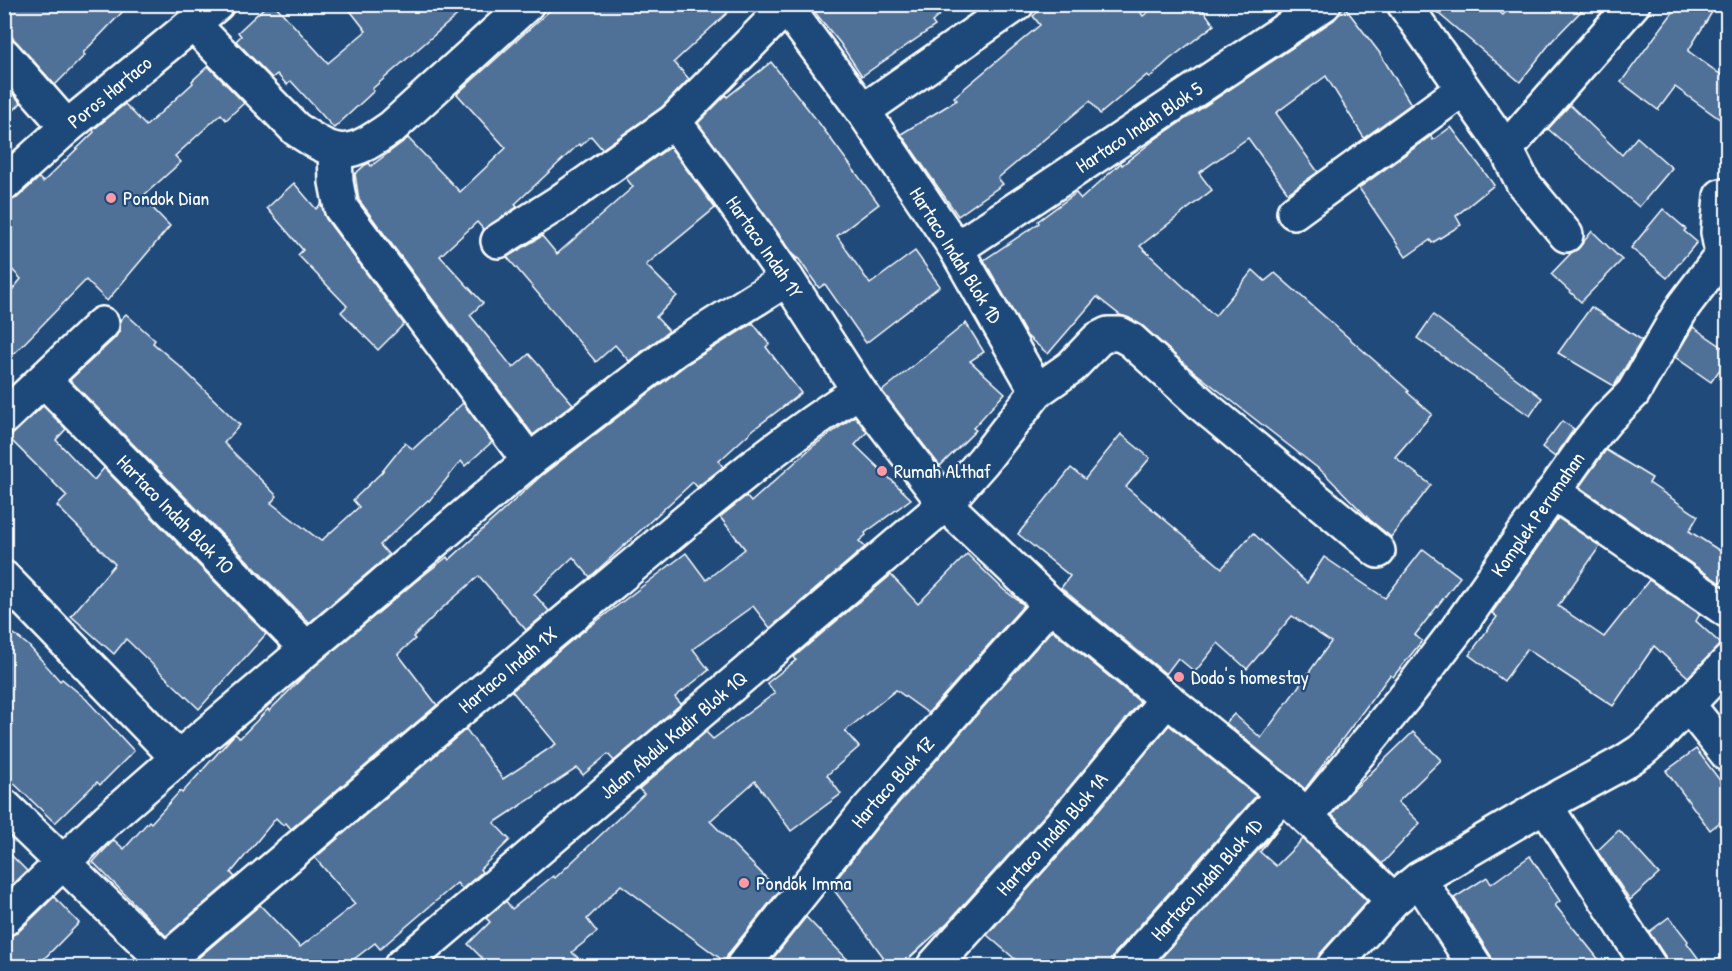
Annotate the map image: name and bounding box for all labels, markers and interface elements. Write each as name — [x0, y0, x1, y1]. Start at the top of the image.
street label: Poros Hartaco — [62, 49, 157, 134]
street label: Hartaco Indah Blok 5 — [1070, 74, 1208, 179]
street label: Hartaco Indah Blok 1D — [904, 182, 1009, 328]
place label: Pondok Dian — [123, 184, 209, 211]
street label: Hartaco Indah 1Y — [720, 190, 810, 303]
marker: Pondok Dian — [104, 191, 118, 205]
street label: Komplek Perumahan — [1484, 446, 1590, 582]
street label: Hartaco Indah Blok 1O — [111, 448, 240, 580]
place label: Rumah Althaf — [894, 457, 991, 484]
marker: Rumah Althaf — [875, 464, 889, 478]
street label: Hartaco Indah 1X — [452, 620, 563, 719]
place label: Dodo's homestay — [1191, 663, 1309, 690]
street label: Jalan Abdul Kadir Blok 1Q — [593, 664, 752, 805]
marker: Dodo's homestay — [1172, 670, 1186, 684]
street label: Hartaco Blok 1Z — [844, 730, 940, 833]
street label: Hartaco Indah Blok 1A — [990, 766, 1113, 901]
street label: Hartaco Indah Blok 1D — [1144, 812, 1268, 946]
place label: Pondok Imma — [756, 869, 851, 896]
marker: Pondok Imma — [737, 876, 751, 890]

